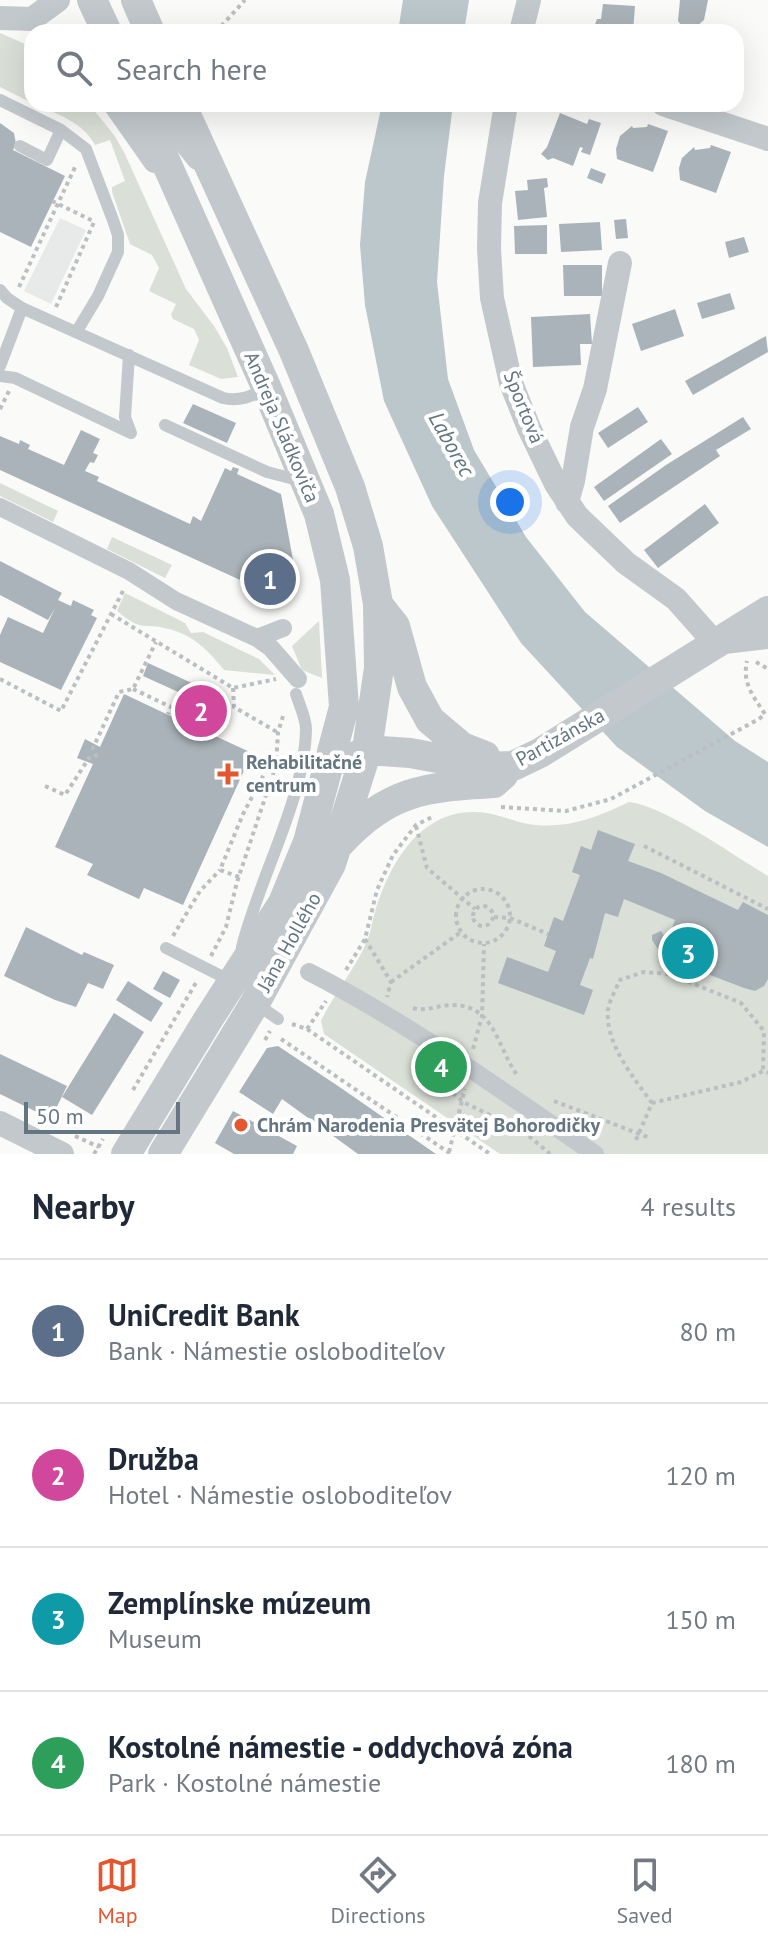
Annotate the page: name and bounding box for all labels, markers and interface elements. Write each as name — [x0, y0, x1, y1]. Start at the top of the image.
search box — [24, 24, 744, 112]
icon: search — [52, 46, 96, 90]
text: Search here — [116, 49, 267, 88]
street label: Andreja Sládkoviča — [238, 347, 326, 507]
street label: Športová — [498, 367, 550, 447]
water label: Laborec — [423, 407, 482, 482]
your location — [490, 482, 530, 522]
pin: 1 — [244, 549, 296, 609]
pin: 2 — [175, 681, 227, 741]
street label: Partizánska — [511, 702, 609, 772]
place label: Rehabilitačné centrum — [246, 749, 362, 798]
marker: Rehabilitačné centrum — [217, 763, 239, 785]
street label: Jána Hollého — [251, 888, 327, 997]
pin: 3 — [662, 923, 714, 983]
pin: 4 — [415, 1037, 467, 1097]
scale bar — [24, 1098, 180, 1134]
text: 50 m — [36, 1102, 84, 1130]
place label: Chrám Narodenia Presvätej Bohorodičky — [257, 1112, 600, 1138]
marker: Chrám Narodenia Presvätej Bohorodičky — [232, 1116, 250, 1134]
text: Nearby — [32, 1184, 134, 1228]
text: 4 results — [641, 1190, 736, 1223]
text: UniCredit Bank — [108, 1295, 299, 1334]
text: 1 — [51, 1315, 65, 1348]
text: 80 m — [680, 1315, 736, 1348]
text: Bank · Námestie osloboditeľov — [108, 1334, 445, 1367]
text: Družba — [108, 1439, 199, 1478]
text: 2 — [51, 1459, 65, 1492]
text: 120 m — [665, 1459, 736, 1492]
text: Hotel · Námestie osloboditeľov — [108, 1478, 452, 1511]
text: Zemplínske múzeum — [108, 1583, 371, 1622]
text: 3 — [51, 1603, 65, 1636]
text: 150 m — [665, 1603, 736, 1636]
text: Museum — [108, 1622, 202, 1655]
text: Kostolné námestie - oddychová zóna — [108, 1727, 573, 1766]
text: 4 — [51, 1747, 65, 1780]
text: 180 m — [665, 1747, 736, 1780]
text: Park · Kostolné námestie — [108, 1766, 381, 1799]
tab: Map — [95, 1853, 139, 1929]
tab: Directions — [330, 1853, 426, 1929]
tab: Saved — [617, 1853, 672, 1929]

